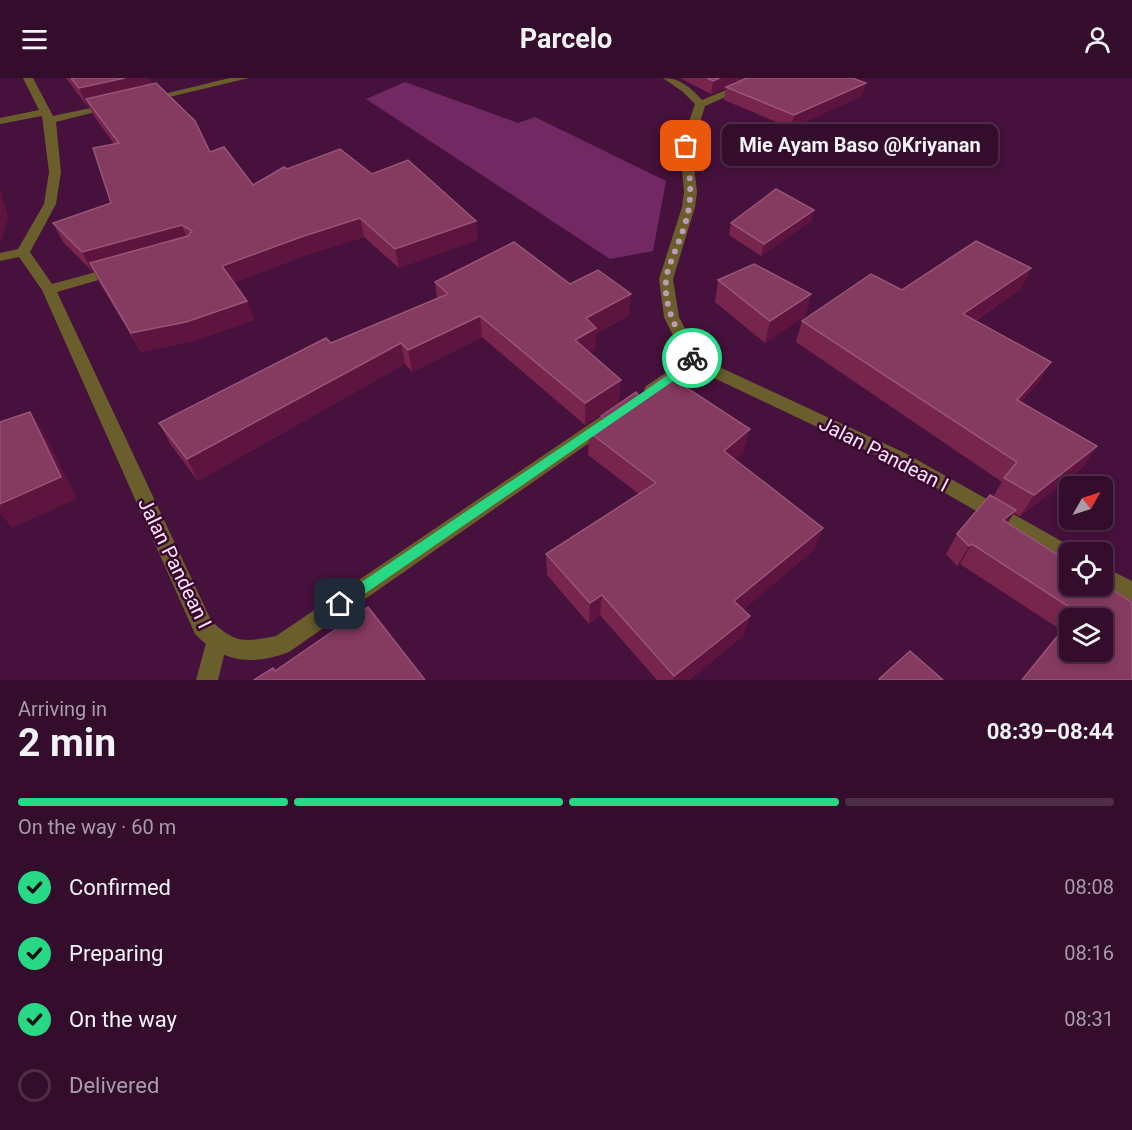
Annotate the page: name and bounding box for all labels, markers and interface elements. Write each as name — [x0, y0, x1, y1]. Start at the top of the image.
icon: menu — [18, 23, 51, 56]
text: Parcelo — [520, 23, 612, 55]
icon: person — [1081, 23, 1114, 56]
pin — [660, 120, 711, 171]
callout: Mie Ayam Baso @Kriyanan — [722, 125, 998, 167]
icon: bag — [669, 129, 702, 162]
text: Mie Ayam Baso @Kriyanan — [739, 133, 981, 157]
courier — [662, 328, 722, 388]
icon: bike — [676, 342, 709, 375]
street label: Jalan Pandean I — [815, 411, 953, 497]
north arrow — [1059, 476, 1113, 530]
map controls — [1059, 476, 1113, 662]
street label: Jalan Pandean I — [133, 494, 217, 632]
button: locate — [1059, 542, 1113, 596]
pin — [314, 578, 365, 629]
icon: home — [323, 587, 356, 620]
button: layers — [1059, 608, 1113, 662]
text: Arriving in — [18, 697, 107, 721]
text: 08:39–08:44 — [987, 719, 1114, 744]
text: 2 min — [18, 720, 116, 766]
text: On the way · 60 m — [18, 815, 176, 839]
icon: check — [18, 871, 51, 904]
text: Confirmed — [69, 875, 171, 900]
text: 08:08 — [1064, 875, 1114, 899]
icon: check — [18, 937, 51, 970]
text: Preparing — [69, 941, 163, 966]
text: 08:16 — [1064, 941, 1114, 965]
icon: check — [18, 1003, 51, 1036]
text: On the way — [69, 1007, 177, 1032]
text: 08:31 — [1064, 1007, 1114, 1031]
text: Delivered — [69, 1073, 159, 1098]

